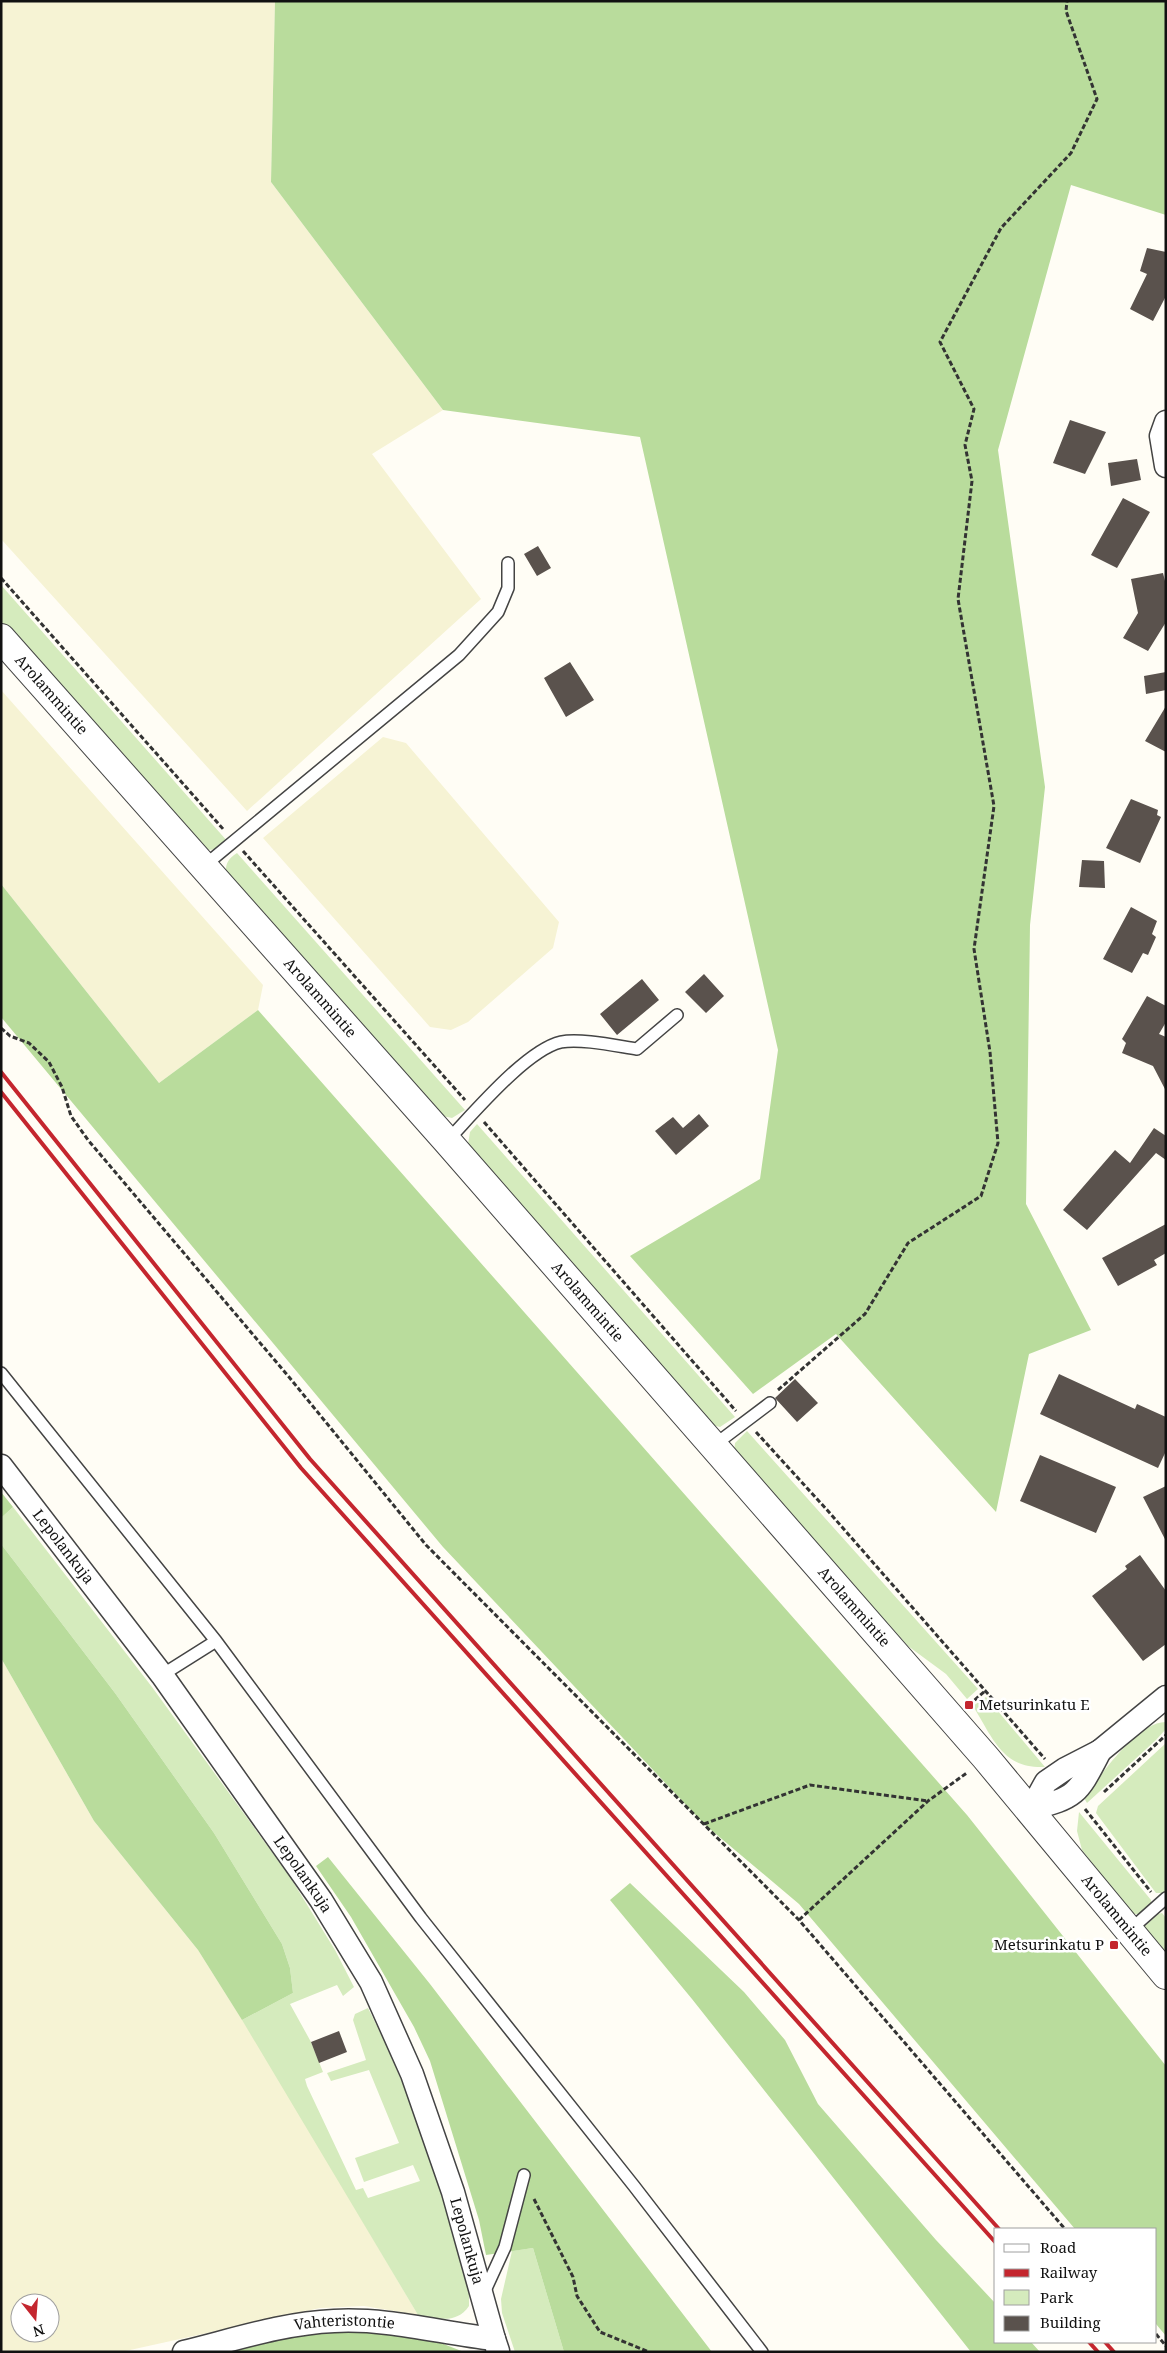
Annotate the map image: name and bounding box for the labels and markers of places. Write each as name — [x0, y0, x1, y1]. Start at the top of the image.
place label: Metsurinkatu E — [979, 1694, 1089, 1714]
marker: Metsurinkatu E — [963, 1699, 975, 1711]
place label: Metsurinkatu P — [994, 1934, 1104, 1954]
marker: Metsurinkatu P — [1108, 1939, 1120, 1951]

